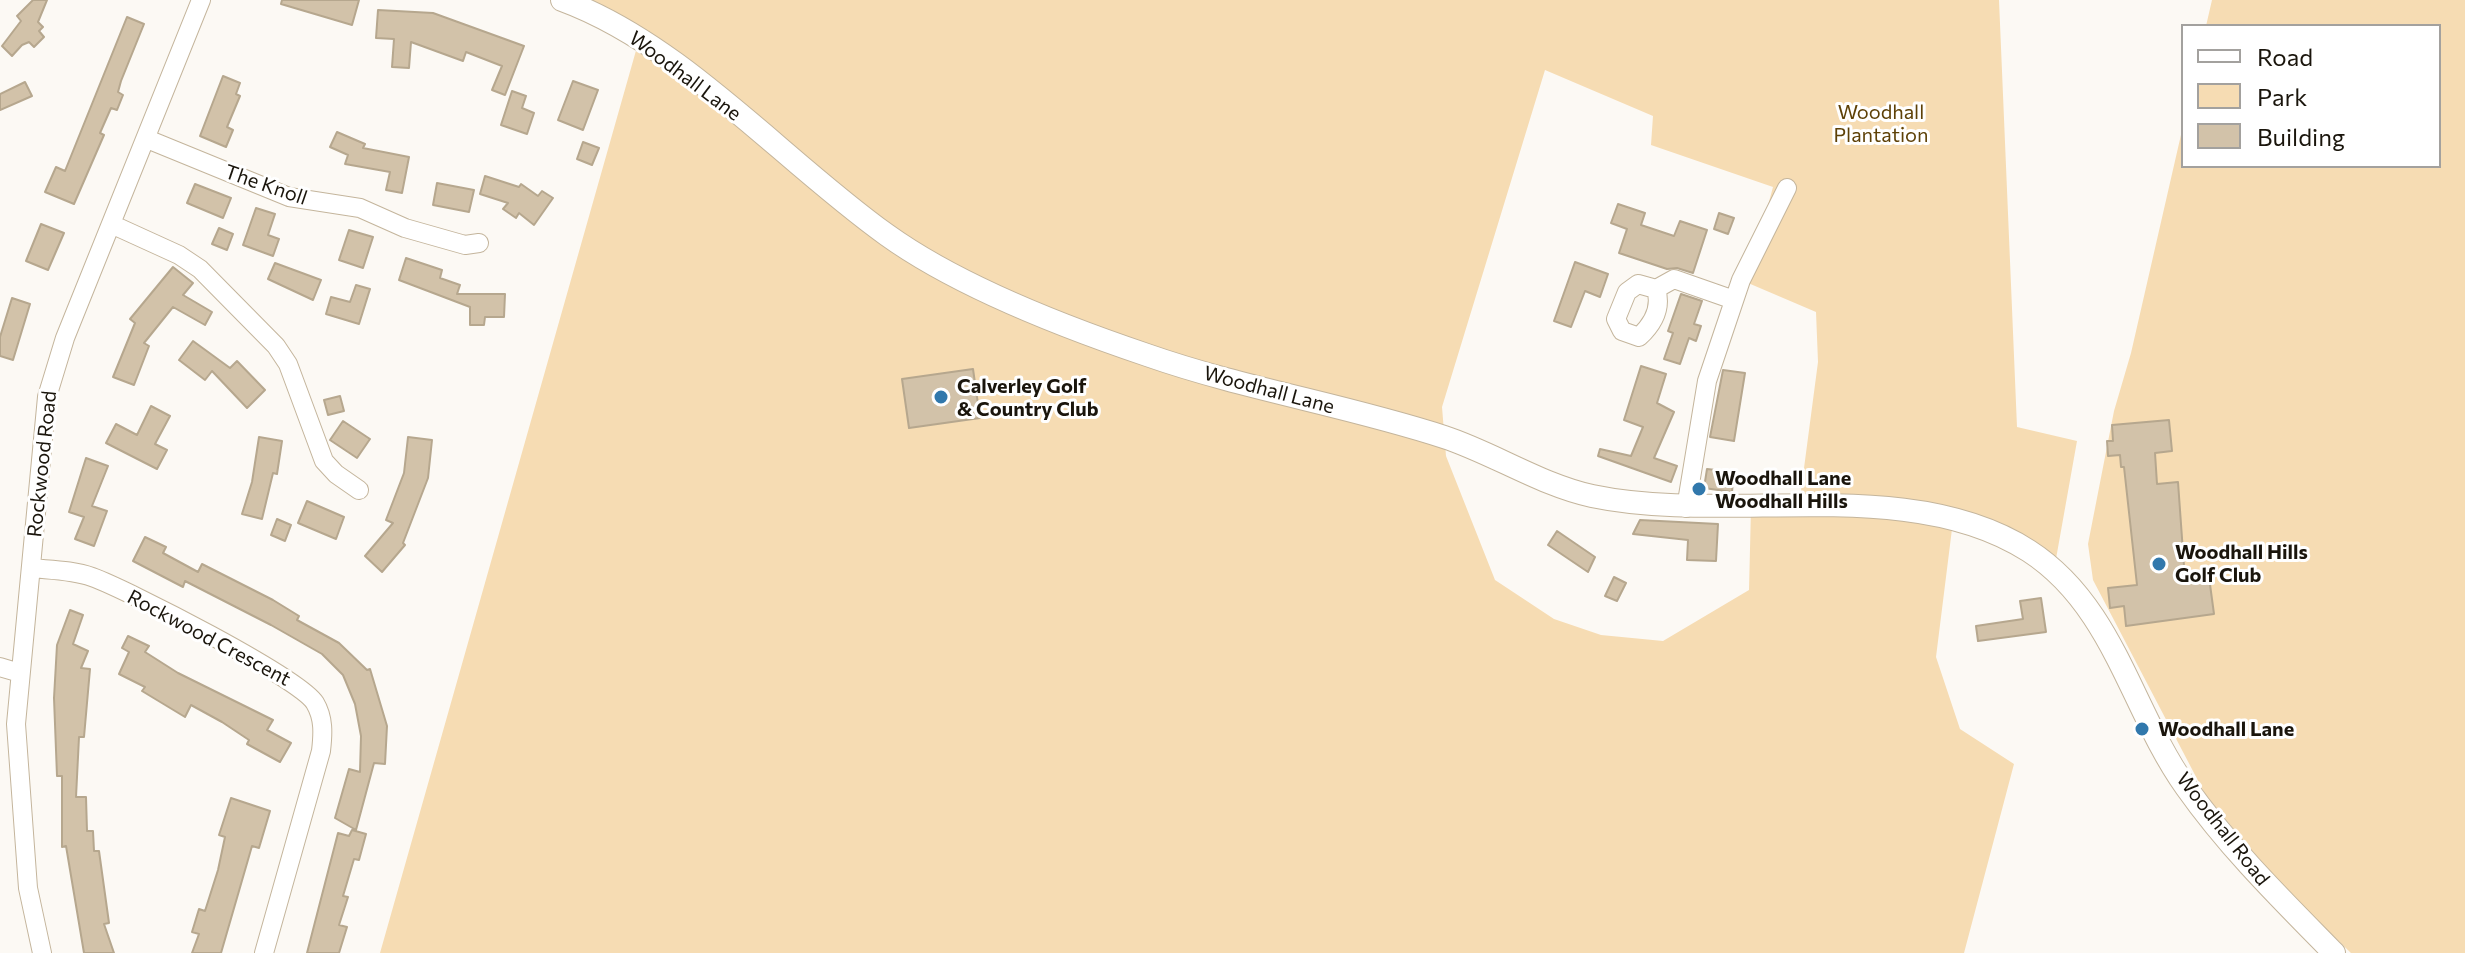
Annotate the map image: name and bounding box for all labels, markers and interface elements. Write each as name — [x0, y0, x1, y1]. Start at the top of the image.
legend — [2181, 24, 2441, 168]
street label: Woodhall Lane — [624, 26, 746, 126]
text: Road — [2257, 42, 2313, 71]
text: Park — [2257, 82, 2307, 111]
park label: Woodhall Plantation — [1834, 100, 1928, 147]
text: Building — [2257, 122, 2345, 151]
street label: The Knoll — [222, 160, 310, 210]
street label: Woodhall Lane — [1201, 361, 1337, 419]
place label: Calverley Golf & Country Club — [957, 374, 1099, 421]
marker: Calverley Golf & Country Club — [932, 388, 950, 406]
street label: Rockwood Road — [22, 390, 62, 538]
place label: Woodhall Lane Woodhall Hills — [1715, 466, 1851, 513]
marker: Woodhall Lane Woodhall Hills — [1690, 480, 1708, 498]
place label: Woodhall Hills Golf Club — [2175, 540, 2308, 587]
marker: Woodhall Hills Golf Club — [2150, 555, 2168, 573]
street label: Rockwood Crescent — [123, 585, 295, 691]
place label: Woodhall Lane — [2158, 717, 2294, 741]
marker: Woodhall Lane — [2133, 720, 2151, 738]
street label: Woodhall Road — [2171, 768, 2275, 890]

